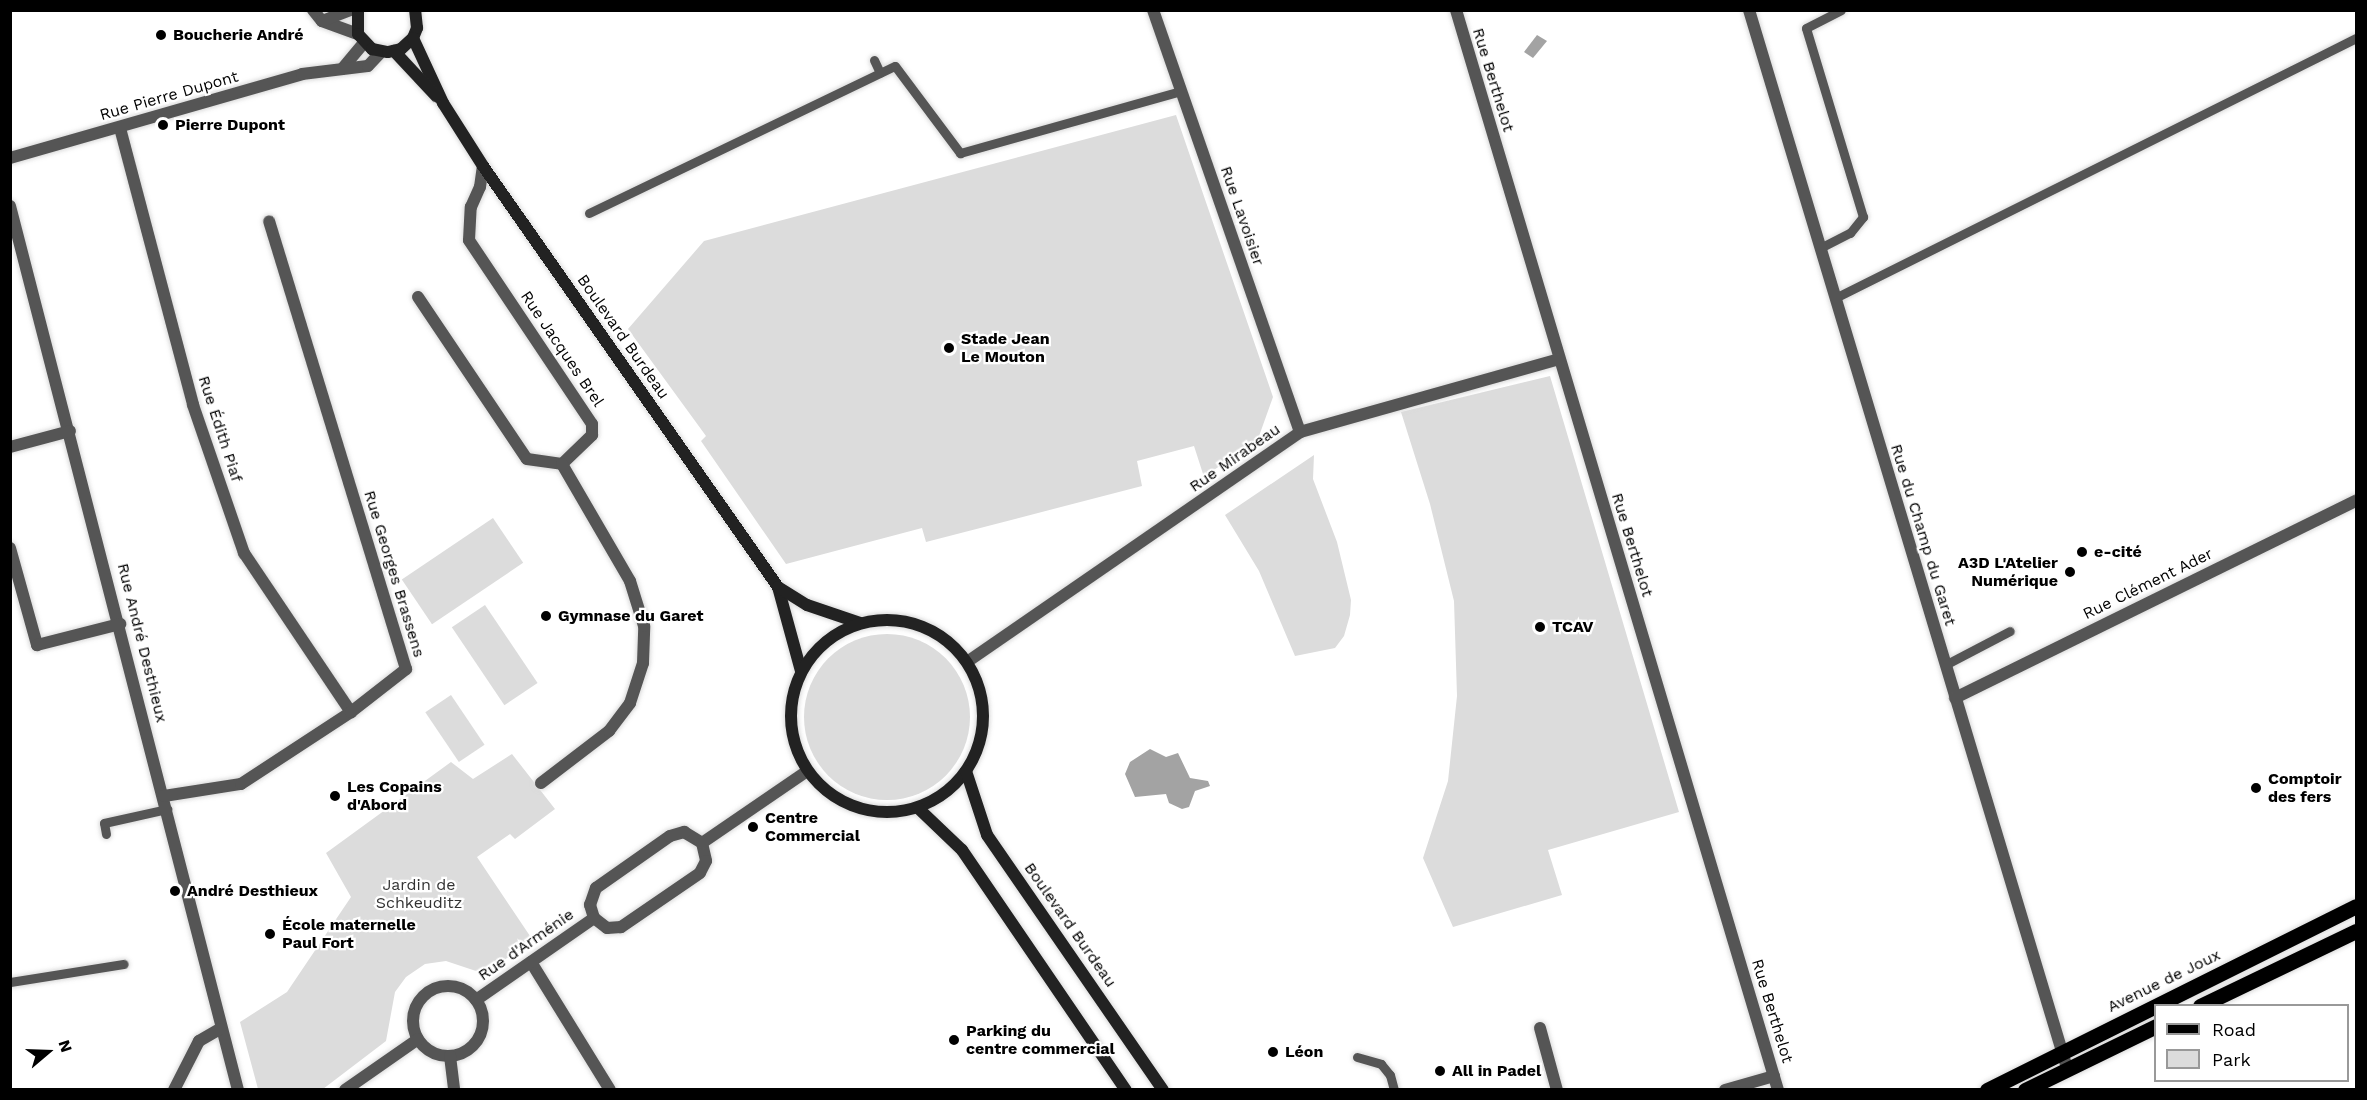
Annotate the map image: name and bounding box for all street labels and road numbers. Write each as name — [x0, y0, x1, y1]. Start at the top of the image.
street label: Rue Berthelot — [1468, 26, 1518, 134]
street label: Rue Pierre Dupont — [97, 67, 241, 125]
street label: Rue Lavoisier — [1216, 164, 1268, 268]
street label: Boulevard Burdeau — [573, 271, 673, 403]
street label: Rue Jacques Brel — [516, 287, 608, 411]
street label: Rue Édith Piaf — [194, 373, 246, 485]
street label: Rue Mirabeau — [1186, 420, 1284, 496]
street label: Rue du Champ du Garet — [1886, 442, 1960, 628]
street label: Rue Georges Brassens — [359, 488, 429, 660]
street label: Rue Berthelot — [1607, 491, 1657, 599]
street label: Rue Clément Ader — [2080, 544, 2216, 624]
street label: Rue André Desthieux — [113, 561, 171, 725]
street label: Boulevard Burdeau — [1020, 859, 1120, 991]
street label: Rue d'Arménie — [475, 905, 577, 985]
street label: Avenue de Joux — [2104, 945, 2224, 1017]
street label: Rue Berthelot — [1747, 957, 1797, 1065]

